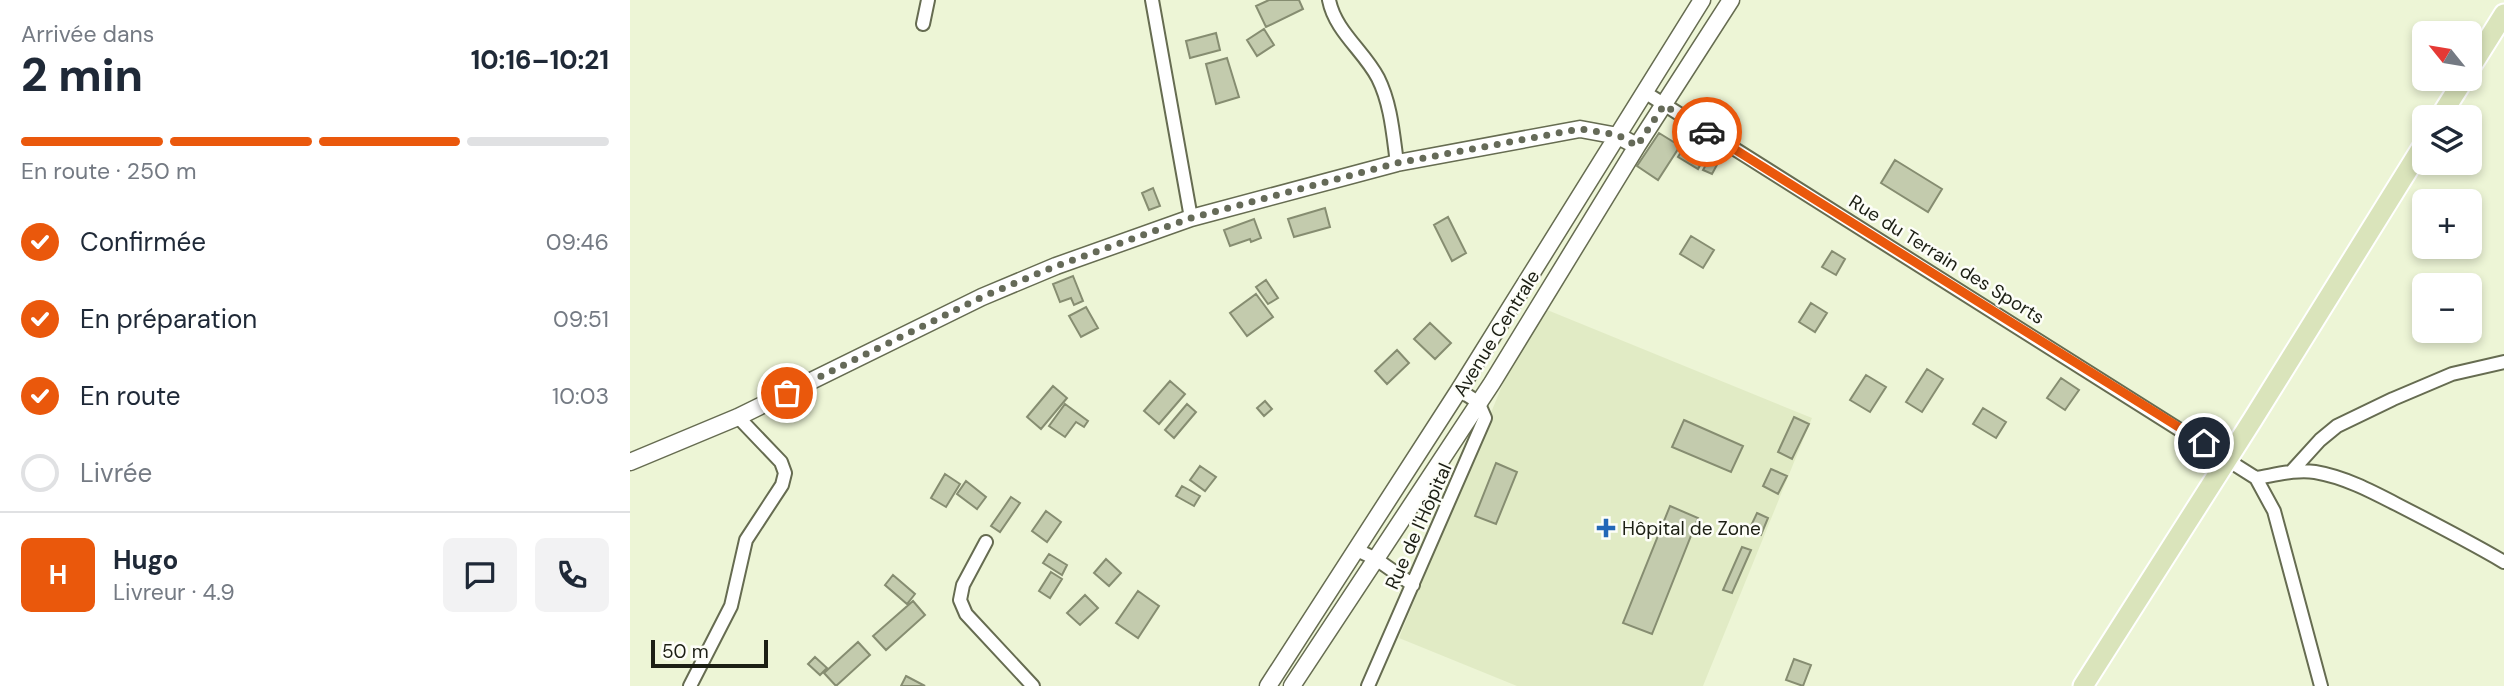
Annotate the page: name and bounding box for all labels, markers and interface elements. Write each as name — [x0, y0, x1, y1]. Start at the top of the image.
text: Arrivée dans — [21, 19, 154, 49]
north arrow — [2412, 21, 2482, 91]
map controls — [2412, 21, 2482, 343]
text: 10:16–10:21 — [471, 43, 609, 77]
text: 2 min — [21, 45, 143, 105]
courier — [1672, 97, 1742, 167]
button: layers — [2412, 105, 2482, 175]
icon: car — [1688, 113, 1726, 151]
text: En route · 250 m — [21, 156, 196, 186]
street label: Rue du Terrain des Sports — [1844, 189, 2049, 330]
button: + — [2412, 189, 2482, 259]
icon: check — [21, 223, 59, 261]
text: Confirmée — [80, 225, 206, 259]
text: 09:46 — [546, 227, 609, 257]
street label: Avenue Centrale — [1447, 265, 1545, 401]
button: − — [2412, 273, 2482, 343]
icon: check — [21, 300, 59, 338]
text: En préparation — [80, 302, 257, 336]
text: 09:51 — [553, 304, 609, 334]
pin — [757, 363, 817, 423]
icon: bag — [768, 374, 806, 412]
icon: check — [21, 377, 59, 415]
text: En route — [80, 379, 181, 413]
text: 10:03 — [552, 381, 609, 411]
pin — [2174, 413, 2234, 473]
icon: home — [2185, 424, 2223, 462]
text: Livrée — [80, 456, 152, 490]
street label: Rue de l'Hôpital — [1379, 459, 1457, 593]
place label: Hôpital de Zone — [1622, 516, 1761, 541]
marker: Hôpital de Zone — [1596, 518, 1616, 538]
button: chat — [443, 538, 517, 612]
button: phone — [535, 538, 609, 612]
text: Hugo — [113, 543, 178, 577]
text: H — [49, 558, 67, 592]
text: Livreur · 4.9 — [113, 577, 235, 607]
scale bar — [651, 637, 768, 669]
text: 50 m — [662, 639, 709, 664]

